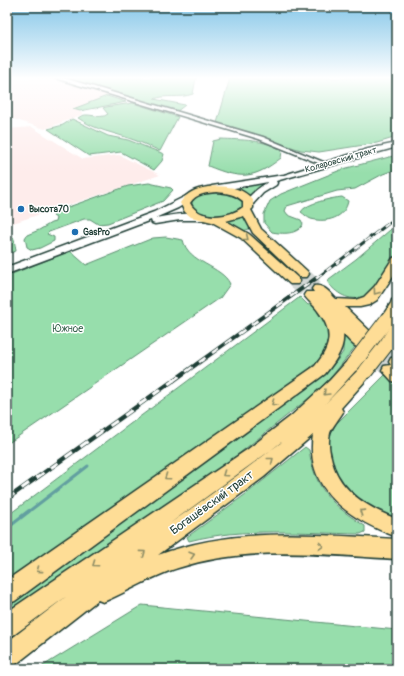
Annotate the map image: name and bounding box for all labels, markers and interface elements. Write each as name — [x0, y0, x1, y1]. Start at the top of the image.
street label: Коларовский тракт — [304, 144, 379, 175]
marker: Высота70 — [16, 204, 26, 214]
place label: Высота70 — [29, 204, 69, 215]
marker: GasPro — [70, 227, 80, 237]
place label: GasPro — [83, 227, 110, 238]
one-way arrow — [242, 233, 249, 240]
one-way arrow — [374, 288, 381, 295]
park label: Южное — [53, 323, 83, 335]
one-way arrow — [323, 388, 331, 396]
one-way arrow — [271, 398, 278, 406]
one-way arrow — [266, 458, 273, 465]
street label: Богашёвский тракт — [167, 468, 257, 538]
one-way arrow — [222, 469, 229, 477]
one-way arrow — [165, 472, 172, 479]
one-way arrow — [359, 509, 366, 516]
one-way arrow — [318, 542, 324, 550]
one-way arrow — [139, 550, 146, 558]
one-way arrow — [189, 551, 196, 560]
one-way arrow — [92, 559, 99, 567]
one-way arrow — [37, 565, 44, 572]

